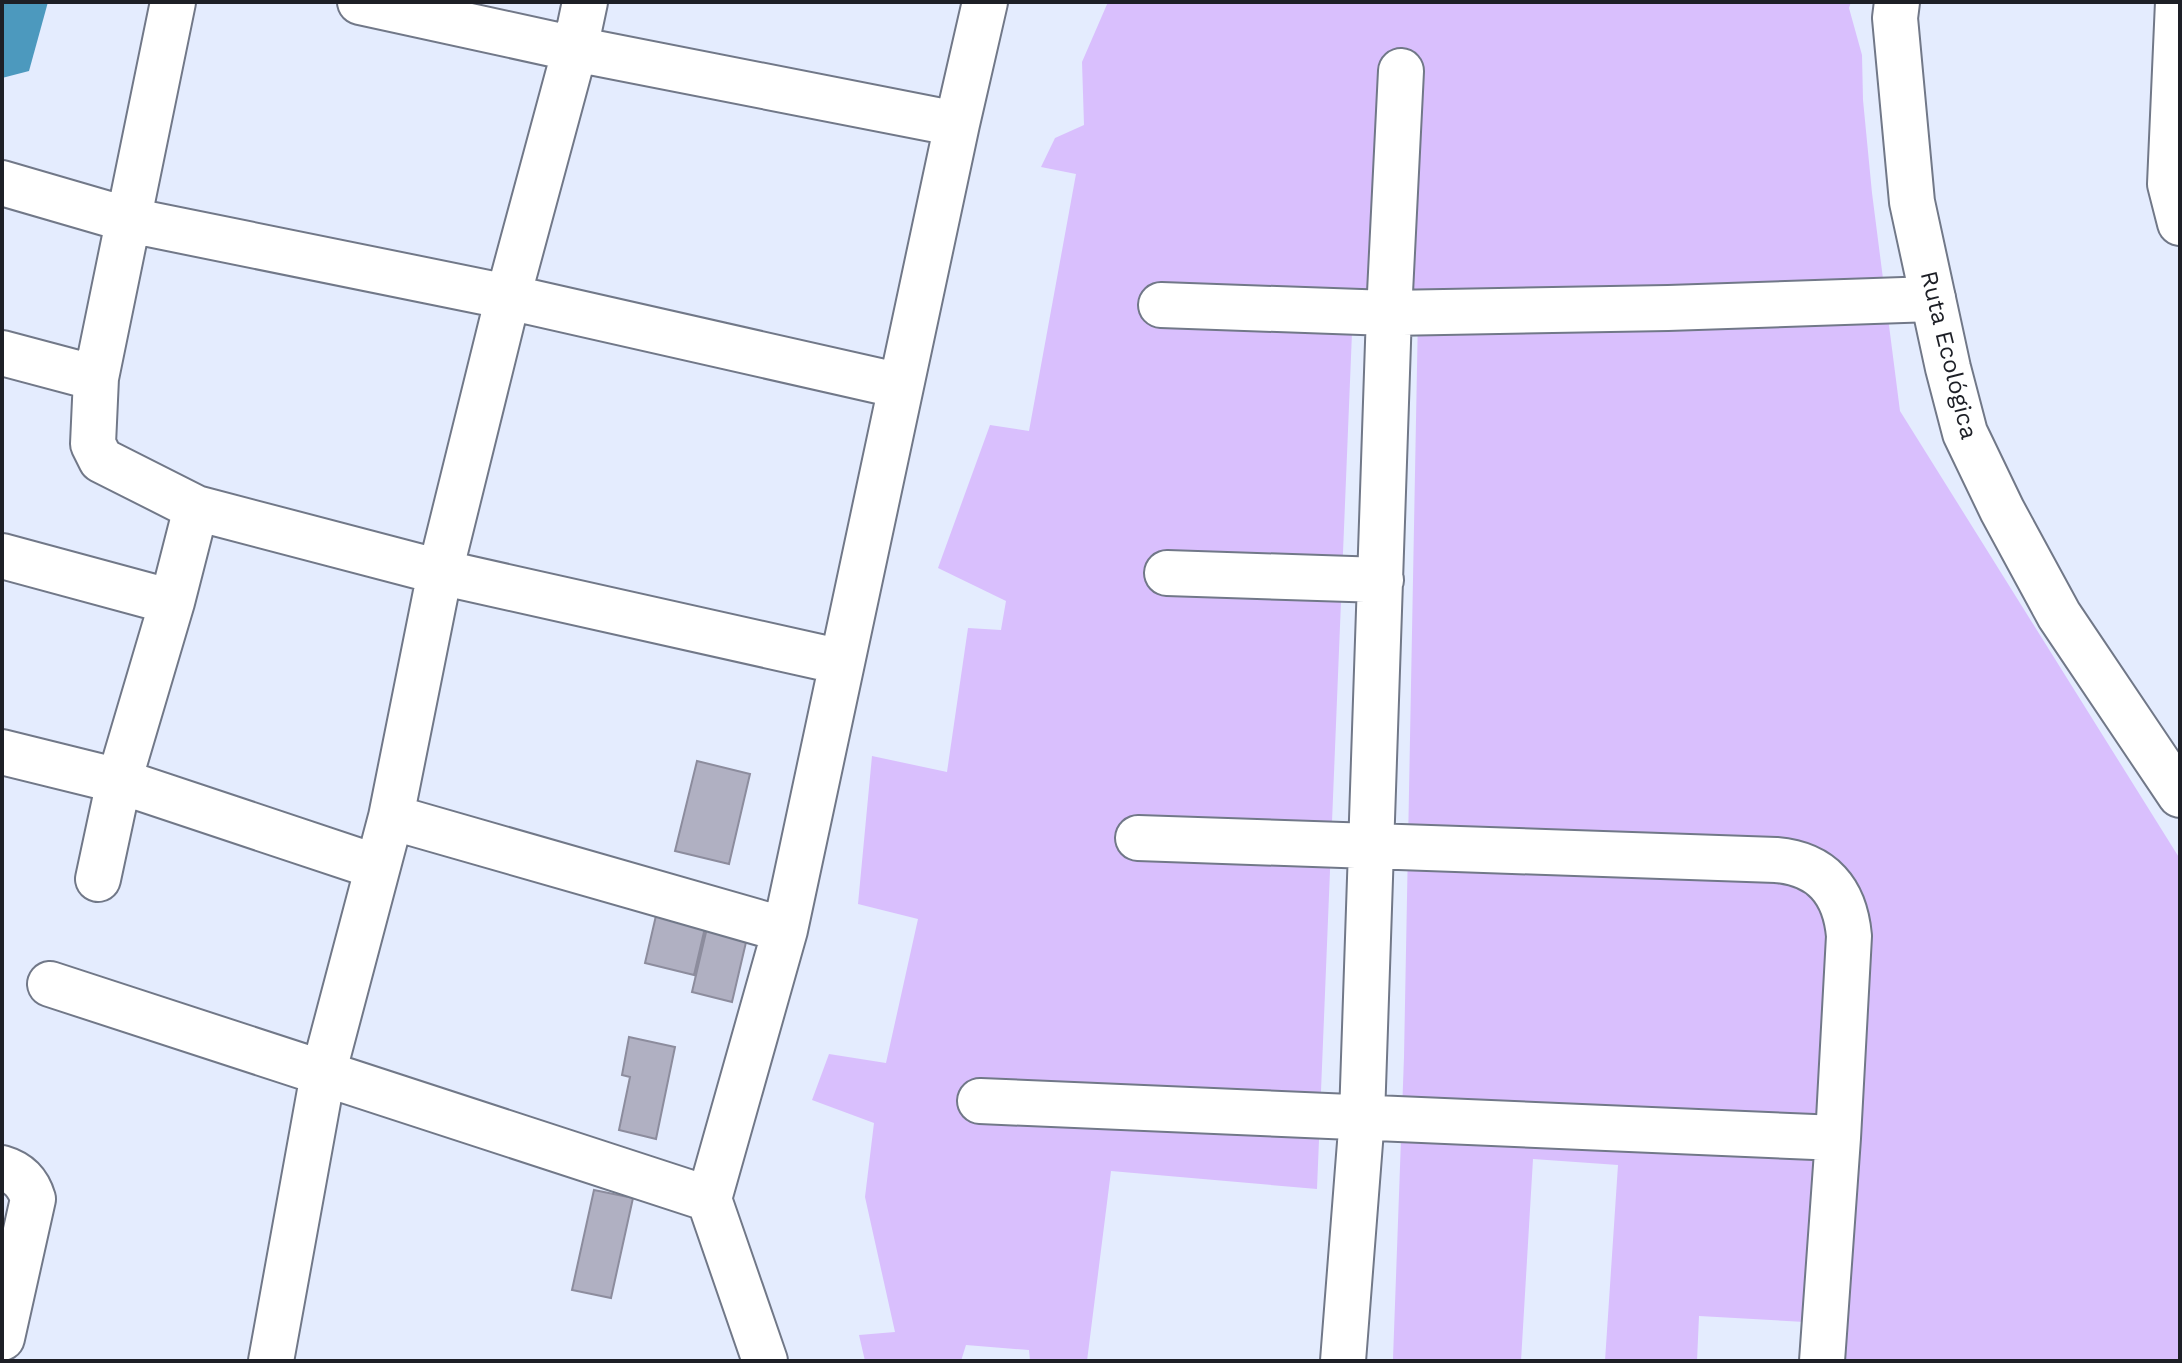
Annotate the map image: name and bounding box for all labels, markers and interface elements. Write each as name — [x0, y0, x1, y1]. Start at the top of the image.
street label: Ruta Ecológica — [1915, 268, 1983, 442]

